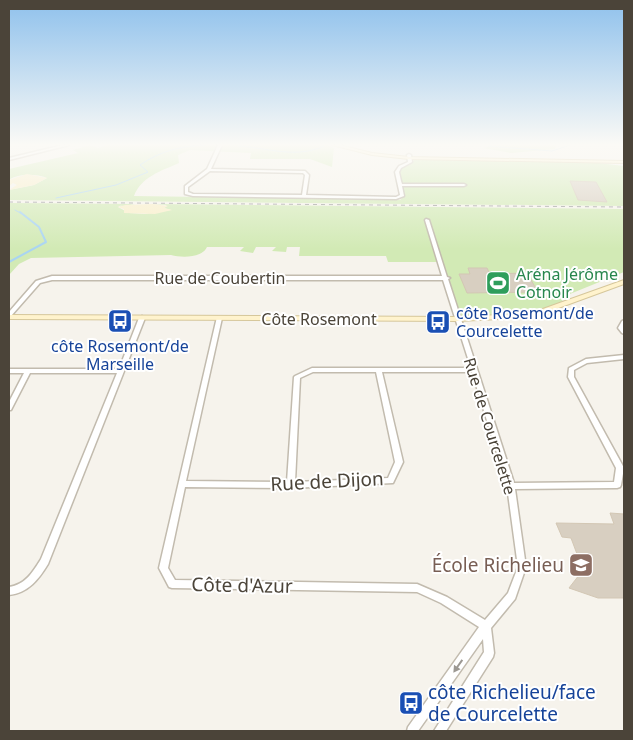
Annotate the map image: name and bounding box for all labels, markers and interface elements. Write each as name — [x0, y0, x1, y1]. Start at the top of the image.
place label: Aréna Jérôme Cotnoir — [516, 263, 618, 303]
street label: Rue de Coubertin — [155, 267, 286, 289]
sports icon: Aréna Jérôme Cotnoir — [485, 270, 511, 296]
place label: côte Rosemont/de Courcelette — [456, 302, 594, 342]
bus stop icon: côte Rosemont/de Marseille — [107, 308, 133, 334]
street label: Côte Rosemont — [261, 308, 377, 330]
bus stop icon: côte Rosemont/de Courcelette — [425, 309, 451, 335]
place label: côte Rosemont/de Marseille — [51, 335, 189, 375]
street label: Rue de Courcelette — [459, 355, 521, 497]
street label: Rue de Dijon — [270, 465, 384, 497]
place label: École Richelieu — [432, 552, 564, 578]
school or university icon: École Richelieu — [568, 552, 594, 578]
street label: Côte d'Azur — [191, 571, 293, 599]
one-way arrow — [453, 659, 463, 672]
place label: côte Richelieu/face de Courcelette — [428, 679, 596, 727]
bus stop icon: côte Richelieu/face de Courcelette — [398, 690, 424, 716]

